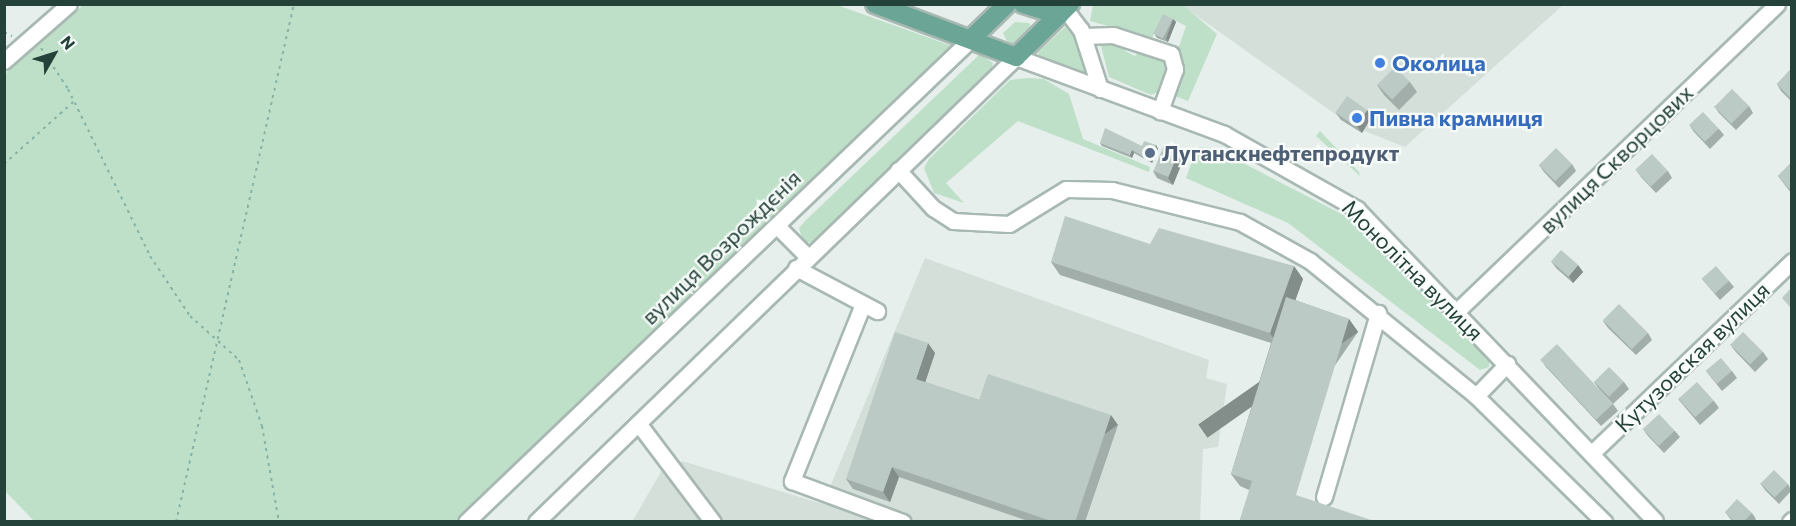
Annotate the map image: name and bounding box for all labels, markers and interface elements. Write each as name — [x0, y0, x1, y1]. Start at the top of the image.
north arrow — [24, 24, 84, 84]
text: N — [57, 32, 80, 53]
place label: Околица — [1392, 50, 1486, 76]
marker: Околица — [1373, 56, 1387, 70]
street label: вулиця Скворцових — [1534, 79, 1698, 239]
place label: Пивна крамниця — [1369, 105, 1543, 131]
marker: Пивна крамниця — [1350, 111, 1364, 125]
place label: Луганскнефтепродукт — [1162, 140, 1399, 166]
marker: Луганскнефтепродукт — [1143, 146, 1157, 160]
street label: вулиця Возрождєнія — [636, 164, 806, 330]
street label: Монолітна вулиця — [1337, 194, 1489, 346]
street label: Кутузовская вулиця — [1609, 277, 1775, 437]

